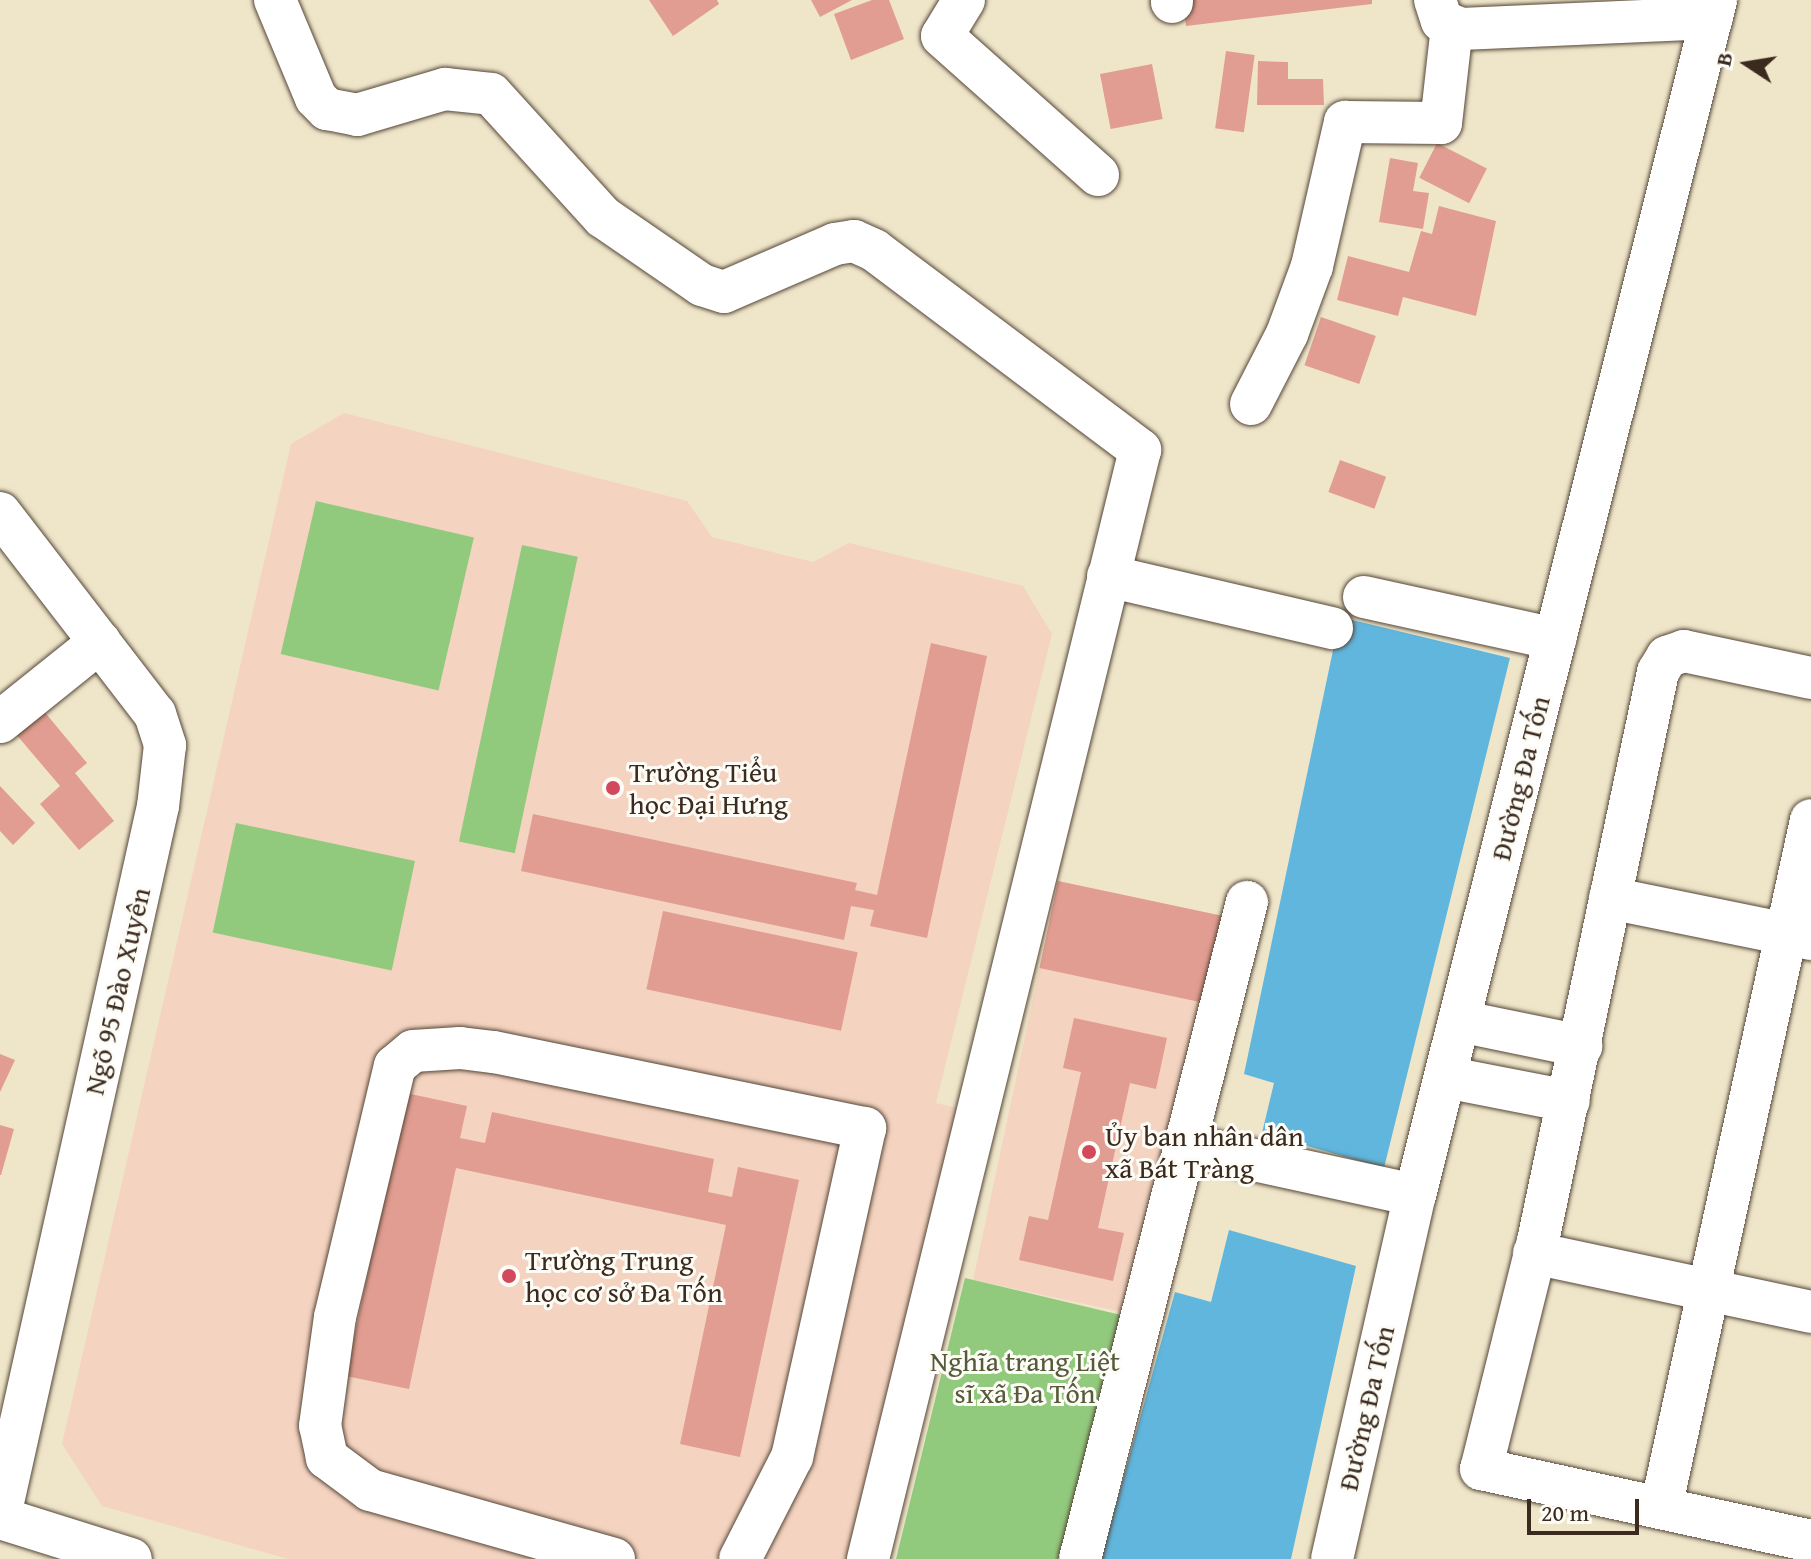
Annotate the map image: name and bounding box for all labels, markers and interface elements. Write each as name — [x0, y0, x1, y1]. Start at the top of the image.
north arrow — [1707, 24, 1787, 104]
text: B — [1706, 49, 1741, 69]
street label: Đường Đa Tốn — [1483, 692, 1557, 864]
place label: Trường Tiểu học Đại Hưng — [629, 755, 788, 821]
marker: Trường Tiểu học Đại Hưng — [604, 779, 622, 797]
street label: Ngõ 95 Đào Xuyên — [77, 884, 157, 1098]
place label: Ủy ban nhân dân xã Bát Tràng — [1105, 1119, 1304, 1185]
marker: Ủy ban nhân dân xã Bát Tràng — [1080, 1143, 1098, 1161]
place label: Trường Trung học cơ sở Đa Tốn — [525, 1243, 723, 1309]
marker: Trường Trung học cơ sở Đa Tốn — [500, 1267, 518, 1285]
street label: Đường Đa Tốn — [1331, 1322, 1401, 1494]
park label: Nghĩa trang Liệt sĩ xã Đa Tốn — [930, 1344, 1120, 1410]
scale bar — [1531, 1483, 1643, 1533]
text: 20 m — [1541, 1495, 1589, 1530]

